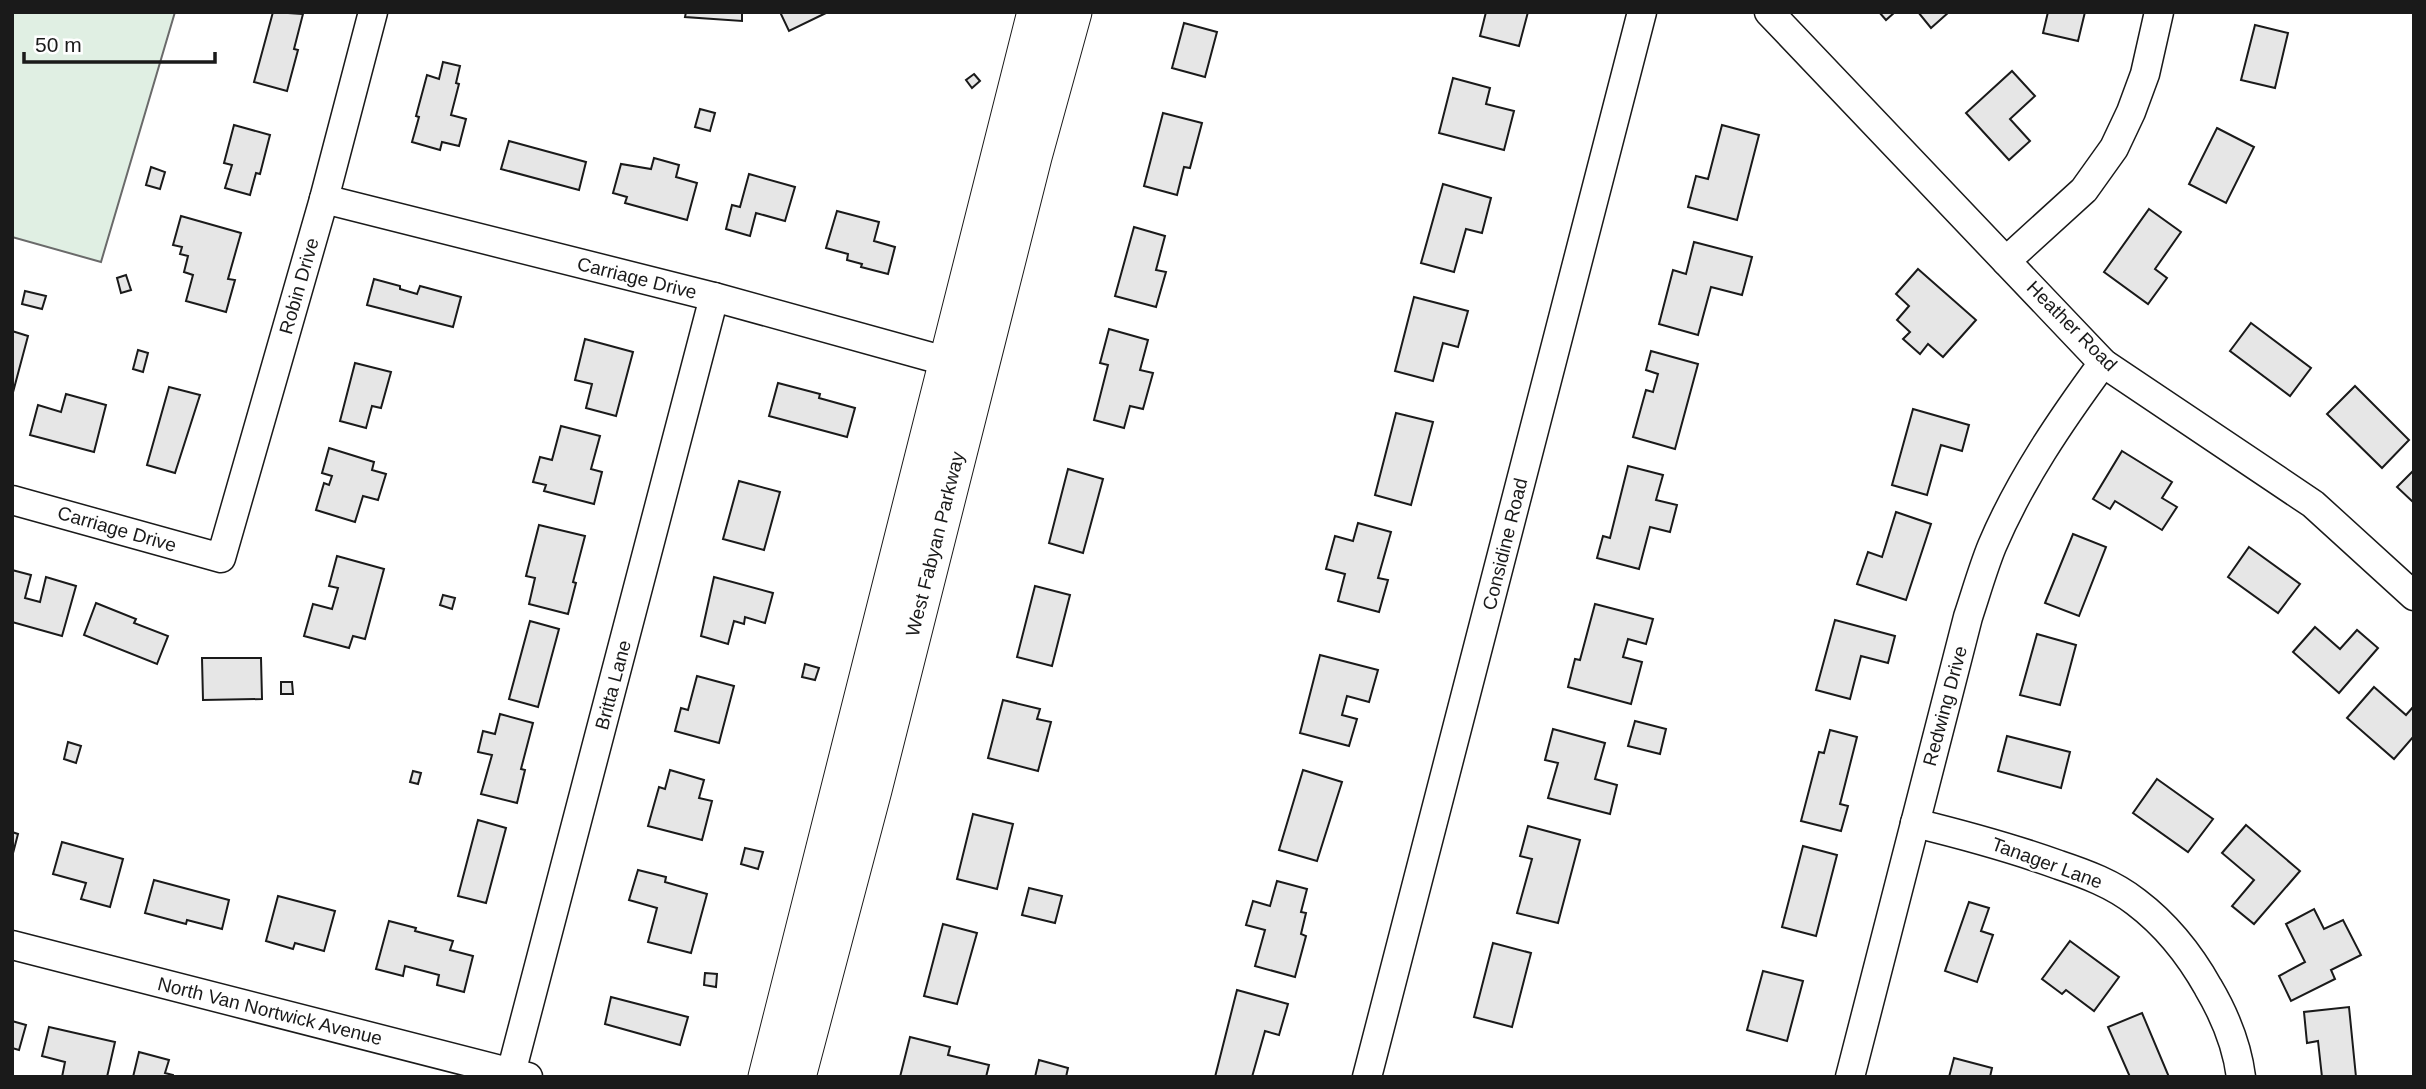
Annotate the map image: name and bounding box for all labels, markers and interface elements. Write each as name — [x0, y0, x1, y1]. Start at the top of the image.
scale bar — [24, 21, 215, 65]
text: 50 m — [35, 33, 82, 56]
street label: Robin Drive — [275, 235, 323, 337]
street label: Carriage Drive — [575, 253, 699, 303]
street label: Heather Road — [2023, 277, 2121, 375]
street label: West Fabyan Parkway — [902, 449, 968, 639]
street label: Considine Road — [1478, 476, 1532, 612]
street label: Carriage Drive — [55, 502, 179, 556]
street label: Britta Lane — [591, 638, 635, 732]
street label: Redwing Drive — [1919, 644, 1971, 768]
street label: Tanager Lane — [1989, 833, 2105, 893]
street label: North Van Nortwick Avenue — [156, 973, 384, 1049]

